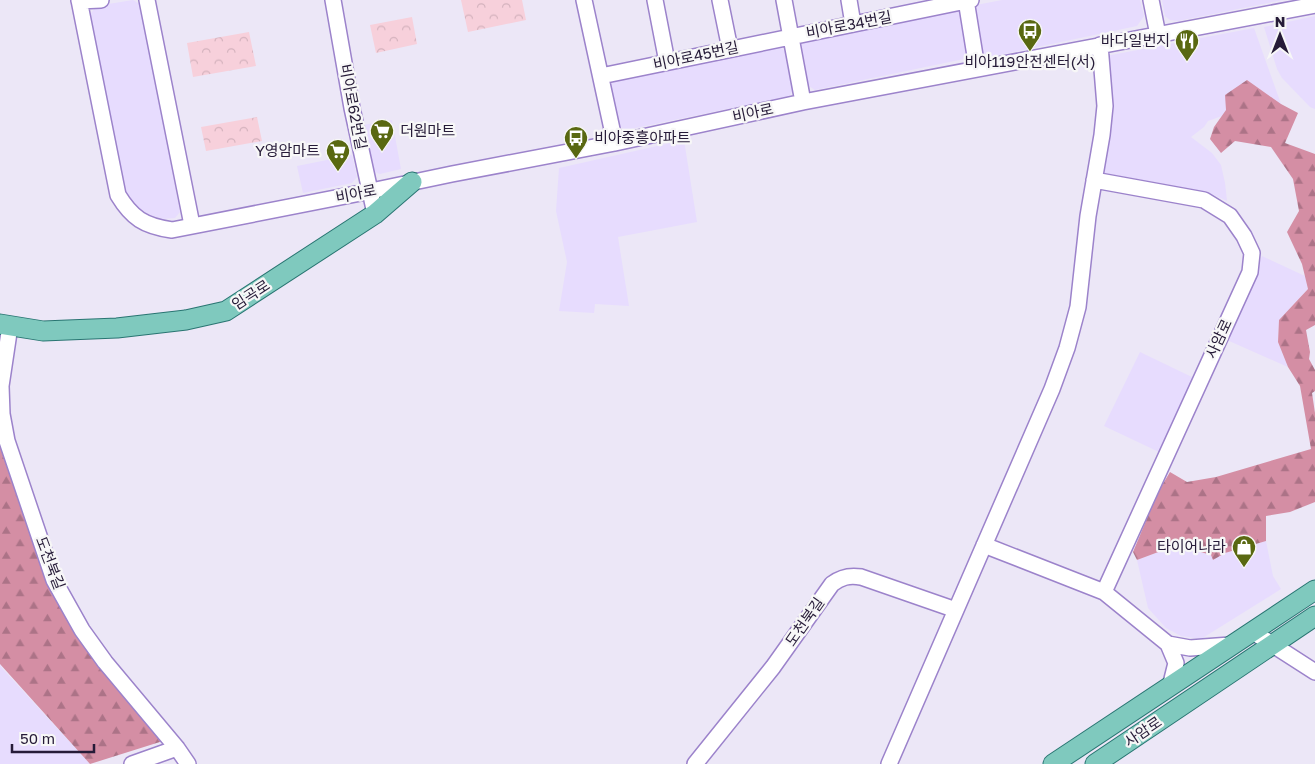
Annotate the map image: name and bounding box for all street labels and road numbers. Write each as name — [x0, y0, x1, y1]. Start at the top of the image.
street label: 비아로34번길 — [804, 7, 893, 41]
street label: 비아로45번길 — [651, 37, 740, 73]
street label: 비아로62번길 — [337, 62, 371, 151]
street label: 비아로 — [731, 99, 775, 125]
street label: 비아로 — [334, 180, 378, 206]
street label: 임곡로 — [228, 275, 273, 313]
street label: 사암로 — [1201, 316, 1235, 361]
street label: 도천북길 — [33, 534, 69, 592]
street label: 도천북길 — [781, 594, 827, 649]
street label: 사암로 — [1120, 712, 1165, 750]

